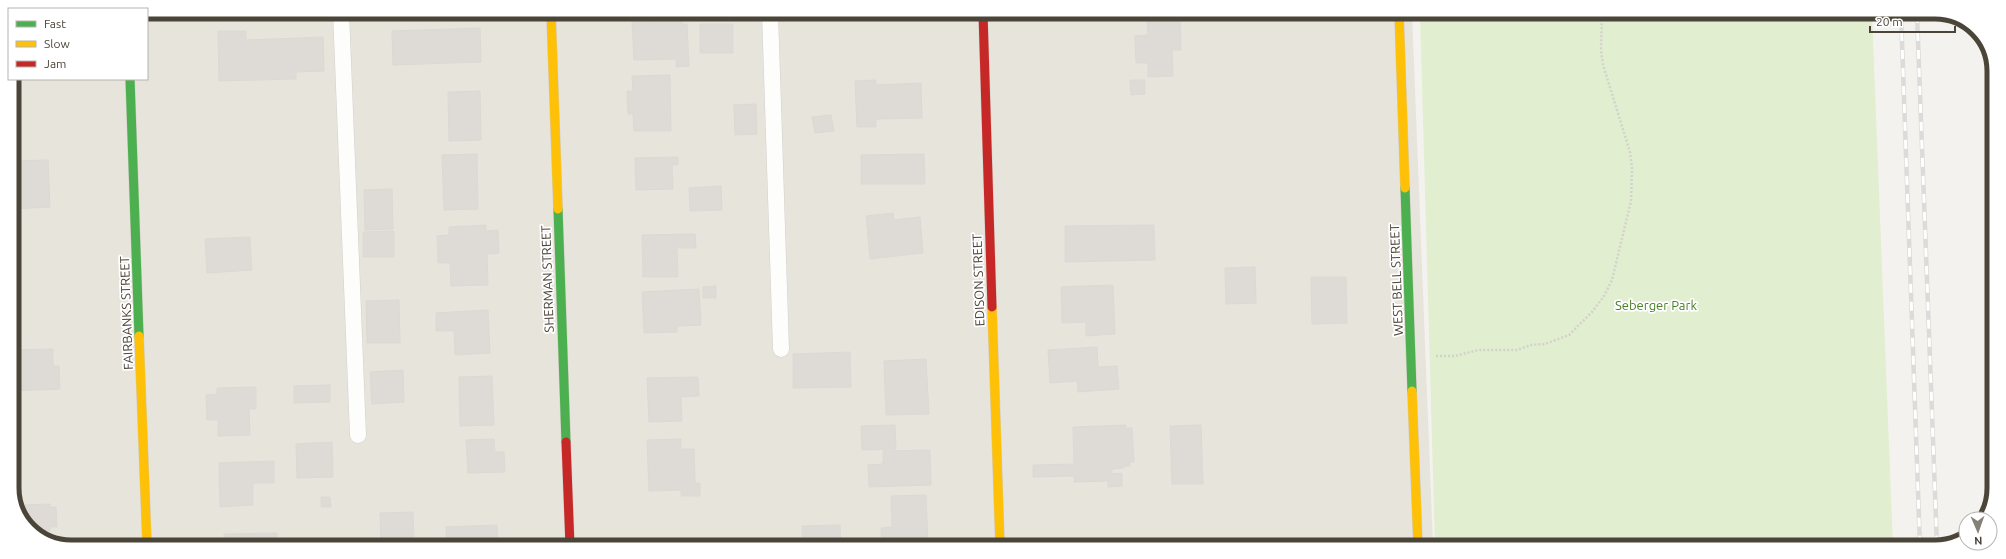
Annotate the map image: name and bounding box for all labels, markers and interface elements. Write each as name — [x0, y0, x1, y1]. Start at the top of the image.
legend — [8, 8, 148, 80]
scale bar — [1870, 8, 1955, 34]
text: 20 m — [1876, 15, 1903, 28]
text: Fast — [44, 17, 66, 30]
text: Slow — [44, 37, 70, 50]
text: Jam — [44, 57, 66, 70]
street label: WEST BELL STREET — [1387, 224, 1405, 336]
street label: SHERMAN STREET — [538, 225, 556, 333]
street label: EDISON STREET — [969, 233, 987, 327]
street label: FAIRBANKS STREET — [117, 256, 135, 370]
park label: Seberger Park — [1615, 298, 1697, 312]
north arrow — [1958, 511, 1998, 551]
text: N — [1974, 535, 1983, 547]

